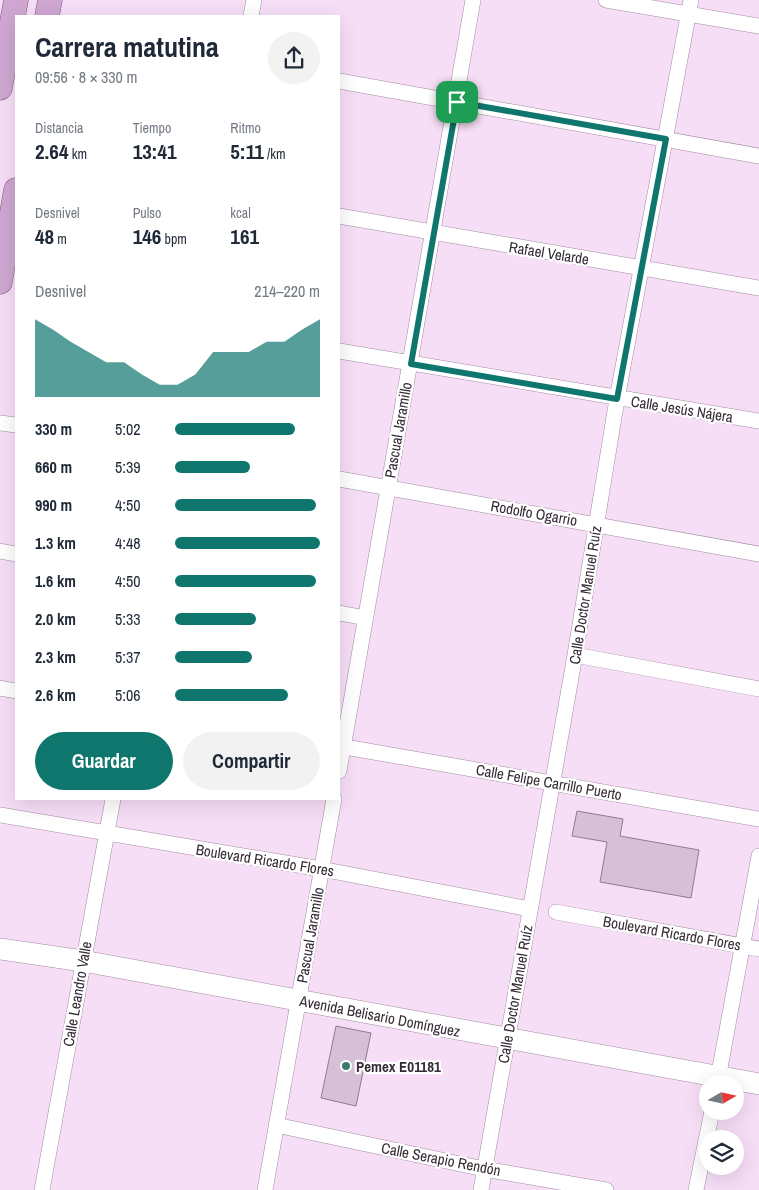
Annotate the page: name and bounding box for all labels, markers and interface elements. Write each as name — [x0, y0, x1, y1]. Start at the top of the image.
text: Carrera matutina — [35, 28, 219, 66]
button: share — [268, 32, 320, 84]
text: 09:56 · 8 × 330 m — [35, 66, 138, 88]
pin — [436, 81, 478, 123]
icon: arrive — [443, 88, 471, 116]
text: Distancia — [35, 119, 84, 137]
text: Tiempo — [133, 119, 171, 137]
text: Ritmo — [230, 119, 261, 137]
text: 2.64 — [35, 137, 69, 166]
text: 13:41 — [133, 137, 177, 166]
text: 5:11 — [230, 137, 264, 166]
text: km — [69, 145, 87, 163]
text: /km — [264, 145, 286, 163]
text: Desnivel — [35, 204, 80, 222]
text: Pulso — [133, 204, 161, 222]
text: kcal — [230, 204, 251, 222]
text: 48 — [35, 222, 54, 251]
text: 146 — [133, 222, 161, 251]
text: 161 — [230, 222, 259, 251]
text: m — [54, 230, 67, 248]
text: bpm — [161, 230, 187, 248]
street label: Rafael Velarde — [508, 236, 591, 270]
text: Desnivel — [35, 280, 86, 302]
text: 214–220 m — [254, 280, 320, 302]
street label: Pascual Jaramillo — [379, 380, 417, 480]
street label: Calle Jesús Nájera — [629, 391, 735, 427]
text: 330 m — [35, 418, 72, 440]
text: 5:02 — [115, 418, 141, 440]
text: 660 m — [35, 456, 72, 478]
text: 5:39 — [115, 456, 141, 478]
text: 990 m — [35, 494, 72, 516]
text: 4:50 — [115, 494, 141, 516]
street label: Rodolfo Ogarrio — [489, 495, 579, 531]
street label: Calle Doctor Manuel Ruíz — [564, 524, 606, 666]
text: 1.3 km — [35, 532, 76, 554]
text: 4:48 — [115, 532, 141, 554]
text: 1.6 km — [35, 570, 76, 592]
text: 4:50 — [115, 570, 141, 592]
text: 2.0 km — [35, 608, 76, 630]
text: 5:33 — [115, 608, 141, 630]
text: 2.3 km — [35, 646, 76, 668]
text: 5:37 — [115, 646, 141, 668]
text: 2.6 km — [35, 684, 76, 706]
text: 5:06 — [115, 684, 141, 706]
button: Guardar — [35, 732, 173, 790]
button: Compartir — [183, 732, 320, 790]
street label: Calle Felipe Carrillo Puerto — [474, 759, 624, 805]
street label: Boulevard Ricardo Flores — [194, 839, 336, 881]
street label: Pascual Jaramillo — [291, 885, 329, 985]
street label: Boulevard Ricardo Flores — [602, 911, 742, 955]
street label: Calle Doctor Manuel Ruíz — [492, 923, 538, 1065]
street label: Calle Leandro Valle — [57, 940, 97, 1048]
street label: Avenida Belisario Domínguez — [297, 990, 462, 1042]
place label: Pemex E01181 — [356, 1056, 441, 1077]
marker: Pemex E01181 — [340, 1060, 352, 1072]
north arrow — [699, 1075, 744, 1120]
map controls — [699, 1075, 744, 1175]
button: layers — [699, 1130, 744, 1175]
street label: Calle Serapio Rendón — [380, 1137, 502, 1181]

